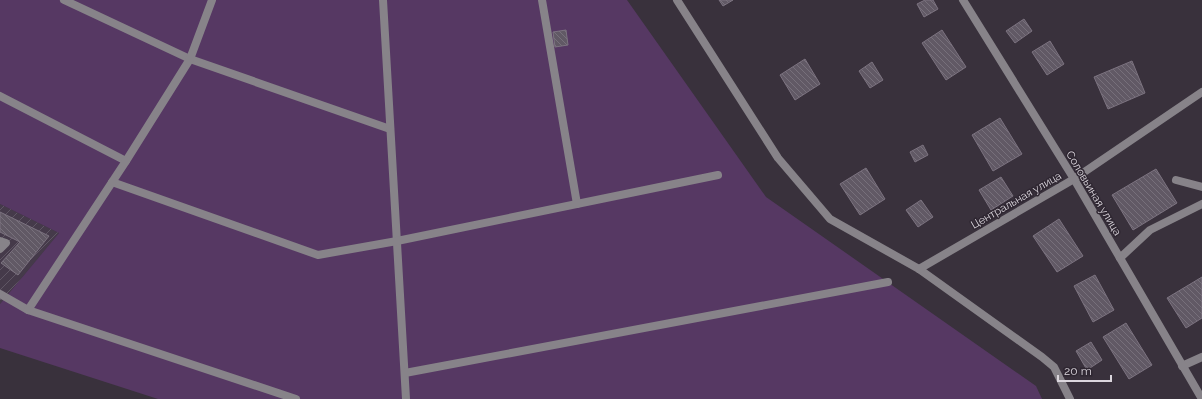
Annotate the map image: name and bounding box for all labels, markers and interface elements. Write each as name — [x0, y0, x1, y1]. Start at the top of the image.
street label: Соловьиная улица — [1063, 149, 1124, 238]
street label: Центральная улица — [969, 169, 1064, 232]
scale bar — [1058, 357, 1111, 383]
text: 20 m — [1064, 364, 1092, 378]

